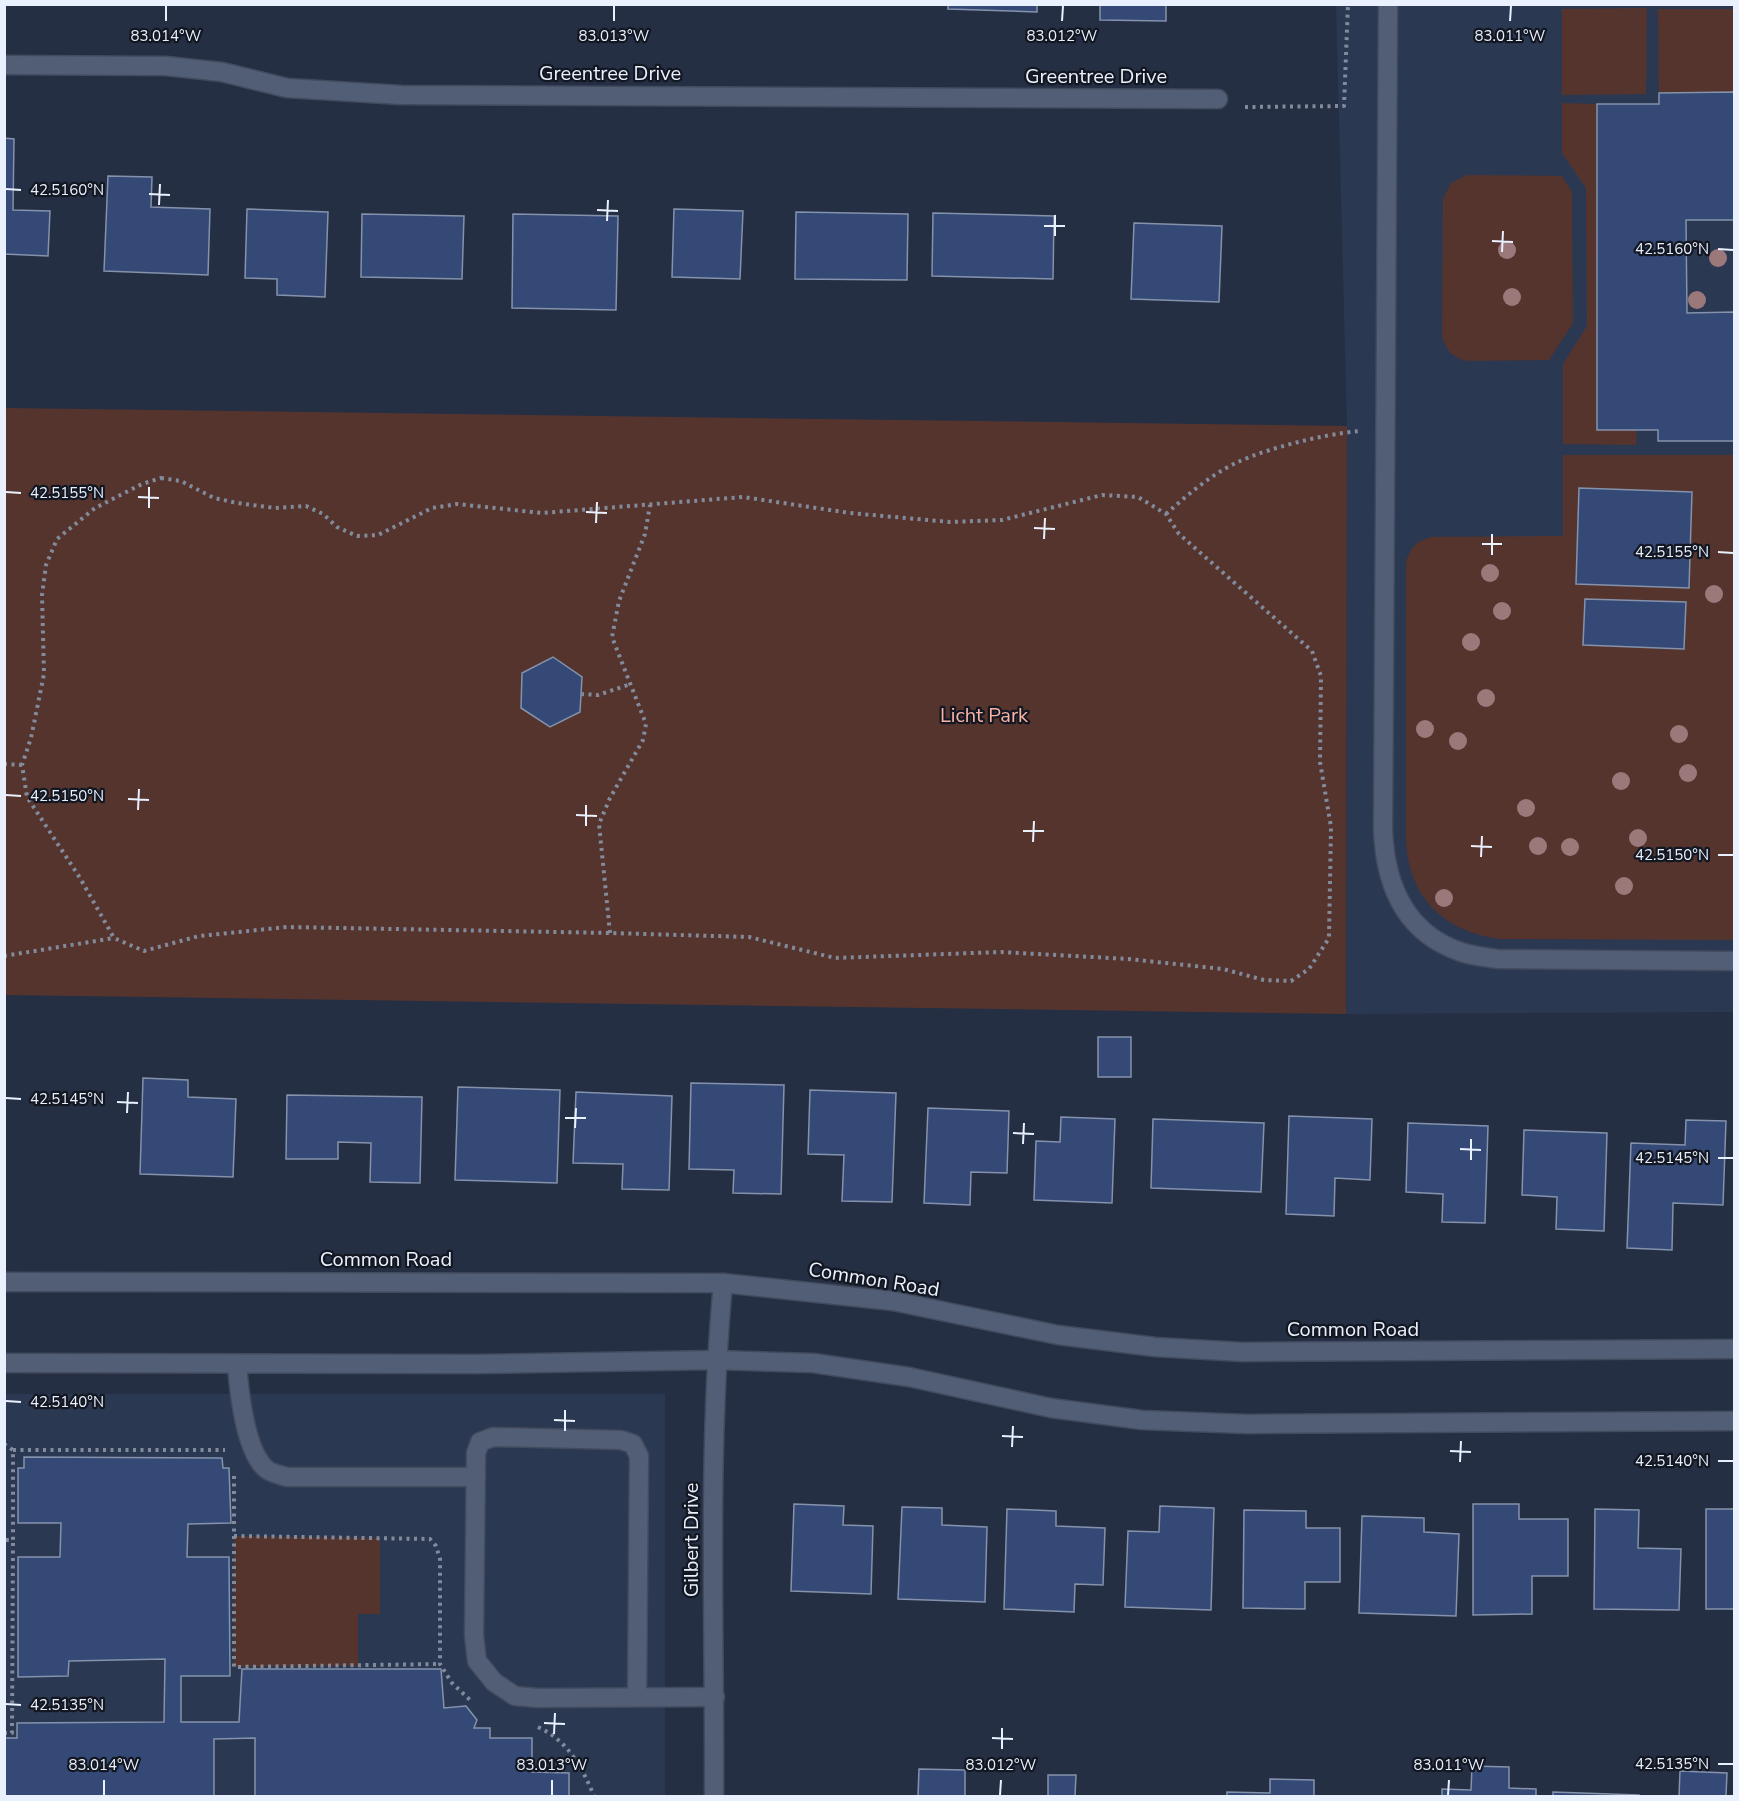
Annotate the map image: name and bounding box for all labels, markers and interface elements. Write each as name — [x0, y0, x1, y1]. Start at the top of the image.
text: 83.014°W — [131, 26, 202, 46]
text: 83.013°W — [579, 26, 650, 46]
text: 83.012°W — [1027, 26, 1098, 46]
text: 83.011°W — [1475, 26, 1546, 46]
street label: Greentree Drive — [539, 60, 681, 87]
street label: Greentree Drive — [1025, 63, 1167, 90]
text: 42.5160°N — [30, 180, 104, 200]
text: 42.5160°N — [1635, 239, 1709, 259]
text: 42.5155°N — [30, 483, 104, 503]
text: 42.5155°N — [1635, 542, 1709, 562]
park label: Licht Park — [940, 702, 1029, 729]
text: 42.5150°N — [30, 786, 104, 806]
text: 42.5150°N — [1635, 845, 1709, 865]
text: 42.5145°N — [30, 1089, 104, 1109]
text: 42.5145°N — [1635, 1148, 1709, 1168]
street label: Common Road — [320, 1246, 452, 1273]
street label: Common Road — [806, 1256, 941, 1303]
street label: Common Road — [1287, 1316, 1419, 1343]
text: 42.5140°N — [30, 1392, 104, 1412]
text: 42.5140°N — [1635, 1451, 1709, 1471]
street label: Gilbert Drive — [678, 1483, 705, 1597]
text: 42.5135°N — [30, 1695, 104, 1715]
text: 42.5135°N — [1635, 1754, 1709, 1774]
text: 83.014°W — [69, 1755, 140, 1775]
text: 83.013°W — [517, 1755, 588, 1775]
text: 83.012°W — [966, 1755, 1037, 1775]
text: 83.011°W — [1414, 1755, 1485, 1775]

